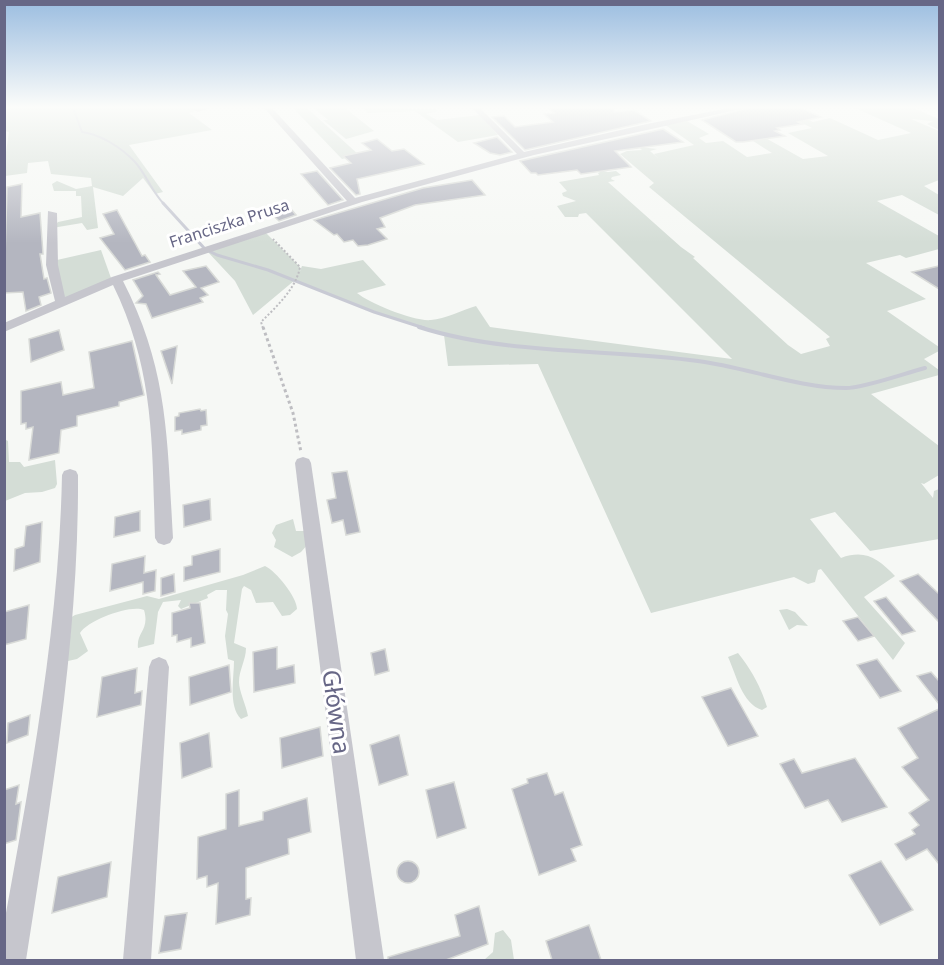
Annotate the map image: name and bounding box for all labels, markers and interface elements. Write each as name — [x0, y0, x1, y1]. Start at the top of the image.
street label: Franciszka Prusa — [166, 193, 292, 253]
street label: Główna — [315, 667, 360, 756]

